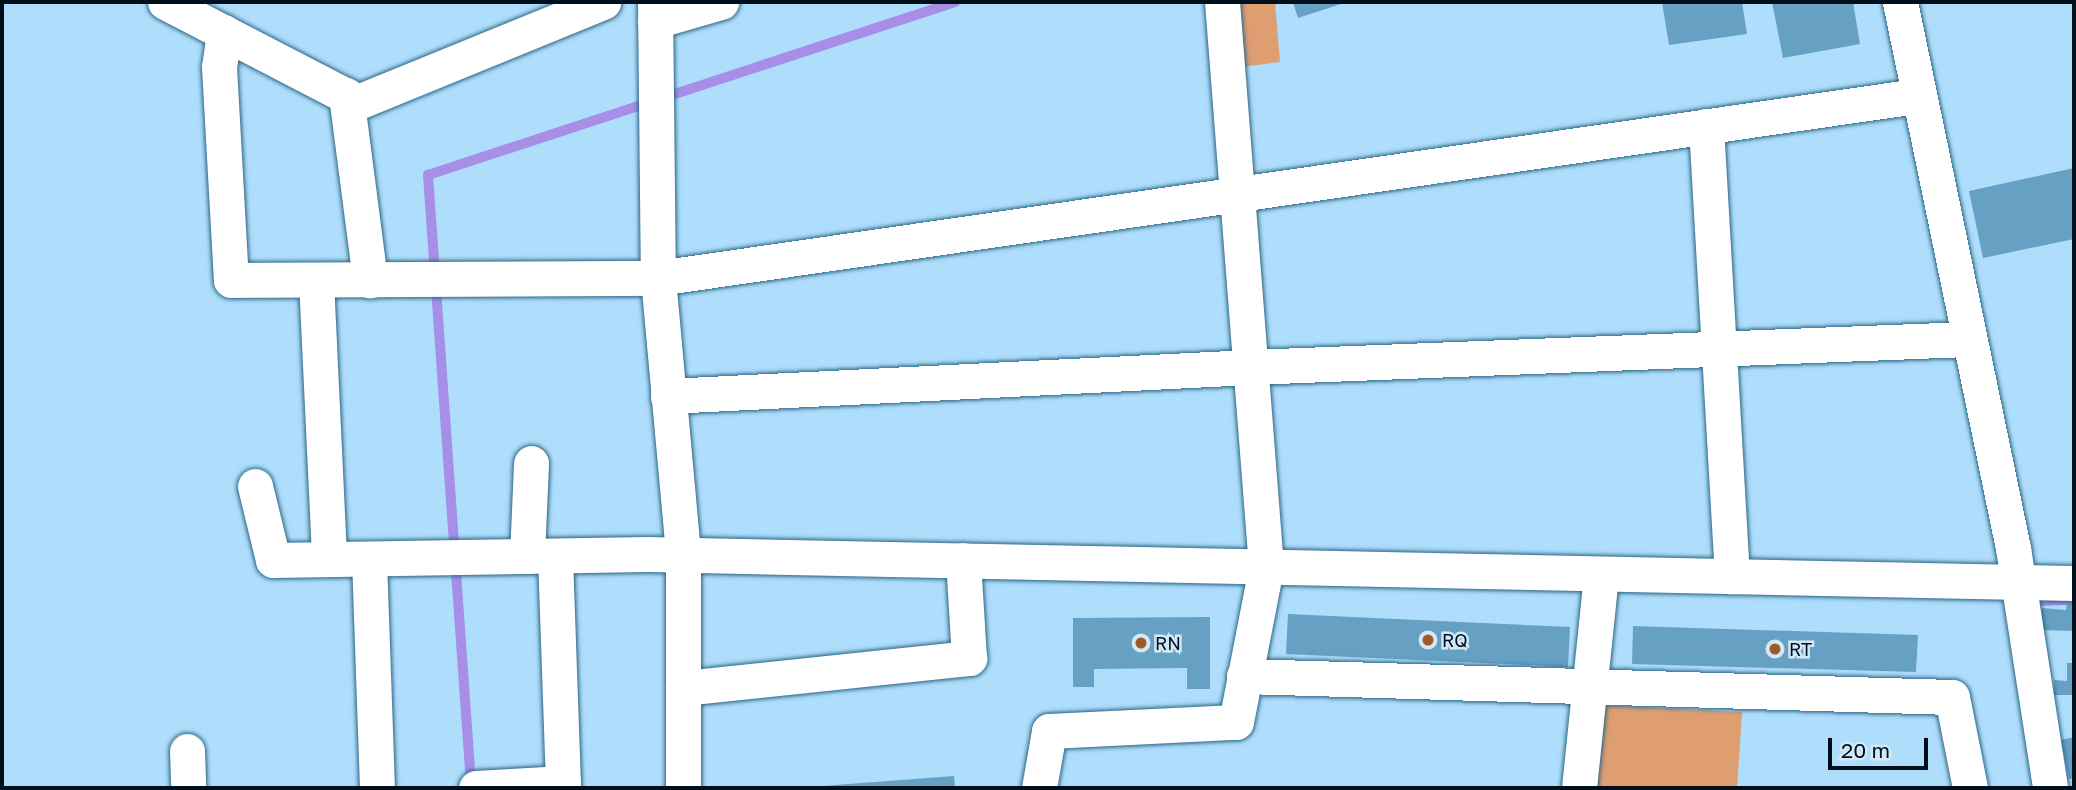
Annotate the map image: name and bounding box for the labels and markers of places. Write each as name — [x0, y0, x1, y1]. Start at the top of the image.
place label: RQ — [1442, 629, 1468, 651]
place label: RN — [1155, 632, 1181, 654]
marker: RQ — [1420, 632, 1436, 648]
marker: RN — [1133, 635, 1149, 651]
place label: RT — [1789, 638, 1812, 660]
marker: RT — [1767, 641, 1783, 657]

